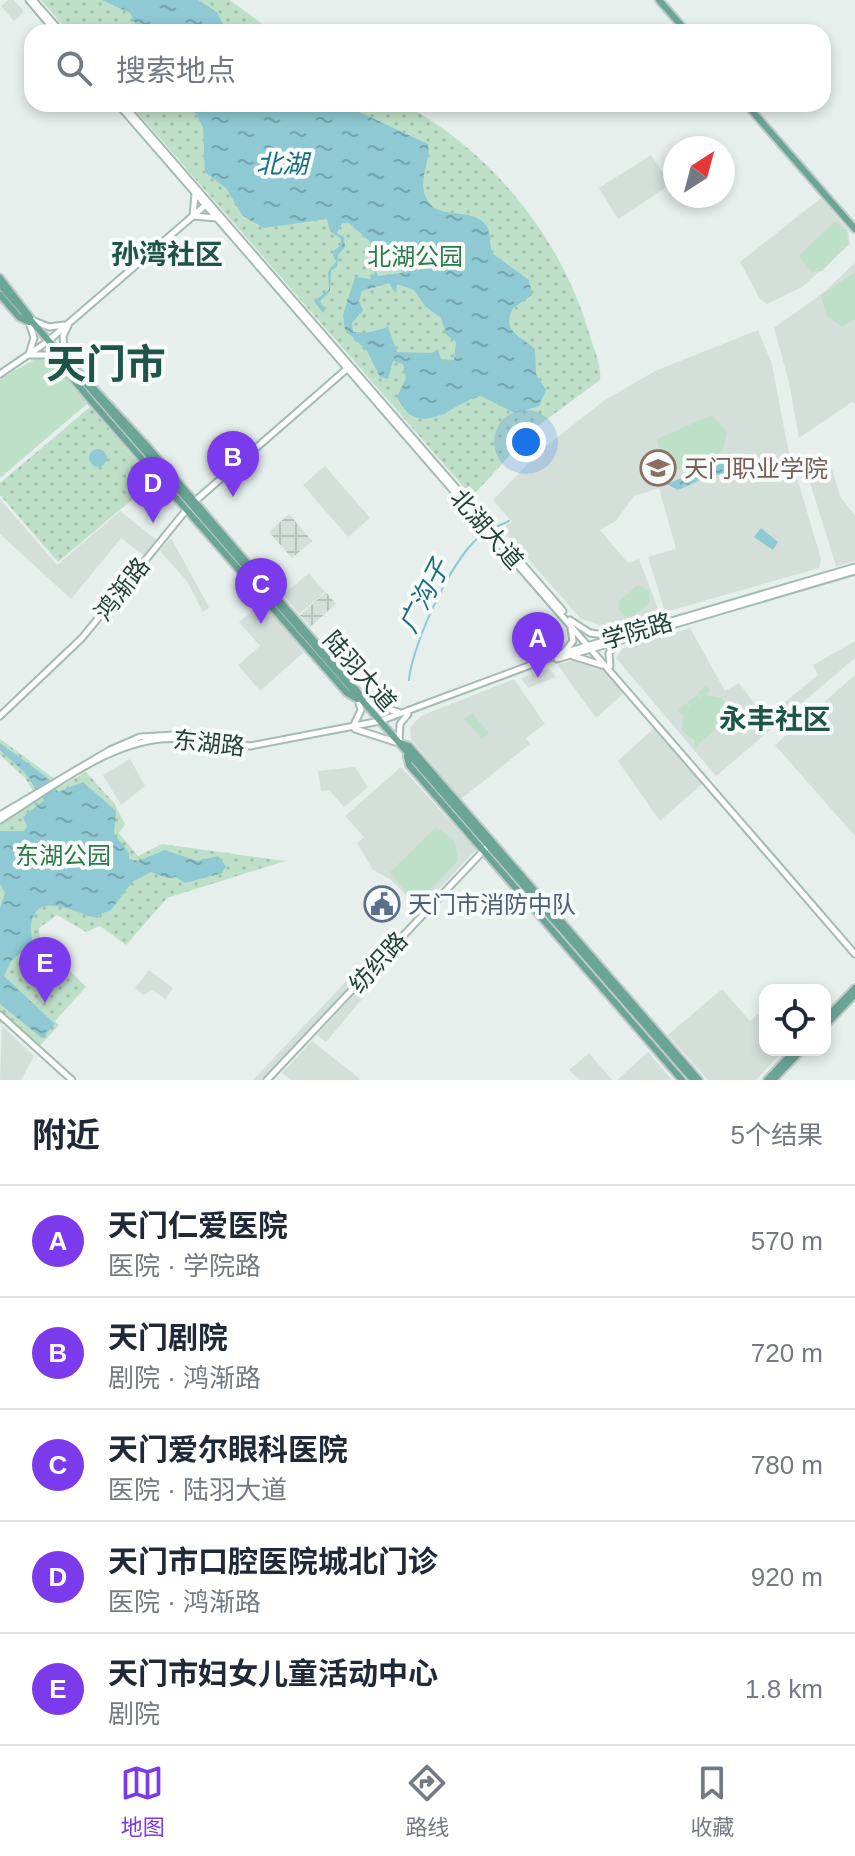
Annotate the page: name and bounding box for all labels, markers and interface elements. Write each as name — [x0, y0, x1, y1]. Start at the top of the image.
search box — [24, 24, 831, 112]
icon: search — [52, 46, 96, 90]
text: 搜索地点 — [116, 54, 236, 87]
north arrow — [663, 136, 735, 208]
water label: 北湖 — [256, 149, 312, 179]
district label: 孙湾社区 — [111, 239, 223, 270]
park label: 北湖公园 — [367, 243, 463, 270]
district label: 天门市 — [46, 342, 166, 386]
your location — [506, 422, 546, 462]
pin: B — [207, 431, 259, 497]
school or university icon: 天门职业学院 — [639, 449, 677, 487]
place label: 天门职业学院 — [684, 455, 828, 482]
pin: D — [127, 457, 179, 523]
street label: 北湖大道 — [445, 484, 529, 574]
street label: 鸿渐路 — [89, 552, 155, 626]
water label: 广沟子 — [393, 553, 456, 638]
pin: C — [235, 558, 287, 624]
street label: 学院路 — [599, 608, 675, 654]
pin: A — [512, 612, 564, 678]
street label: 陆羽大道 — [318, 626, 402, 716]
district label: 永丰社区 — [719, 704, 831, 735]
street label: 东湖路 — [172, 726, 246, 760]
park label: 东湖公园 — [15, 842, 111, 869]
public building icon: 天门市消防中队 — [363, 885, 401, 923]
place label: 天门市消防中队 — [408, 891, 576, 918]
street label: 纺织路 — [344, 926, 412, 998]
pin: E — [19, 937, 71, 1003]
map controls — [759, 984, 831, 1056]
button: locate — [759, 984, 831, 1056]
text: 附近 — [32, 1116, 100, 1154]
text: 5个结果 — [731, 1120, 823, 1150]
text: 天门仁爱医院 — [108, 1209, 288, 1242]
text: A — [49, 1226, 67, 1256]
text: 570 m — [751, 1226, 823, 1256]
text: 医院 · 学院路 — [108, 1251, 261, 1281]
text: 天门剧院 — [108, 1321, 228, 1354]
text: B — [49, 1338, 67, 1368]
text: 720 m — [751, 1338, 823, 1368]
text: 剧院 · 鸿渐路 — [108, 1363, 261, 1393]
text: 天门爱尔眼科医院 — [108, 1433, 348, 1466]
text: C — [49, 1450, 67, 1480]
text: 780 m — [751, 1450, 823, 1480]
text: 医院 · 陆羽大道 — [108, 1475, 287, 1505]
text: 天门市口腔医院城北门诊 — [108, 1545, 438, 1578]
text: D — [49, 1562, 67, 1592]
text: 920 m — [751, 1562, 823, 1592]
text: 医院 · 鸿渐路 — [108, 1587, 261, 1617]
text: 天门市妇女儿童活动中心 — [108, 1657, 438, 1690]
text: E — [49, 1674, 67, 1704]
text: 1.8 km — [745, 1674, 823, 1704]
text: 剧院 — [108, 1699, 160, 1729]
tab: 地图 — [120, 1761, 165, 1841]
tab: 路线 — [405, 1761, 450, 1841]
tab: 收藏 — [690, 1761, 735, 1841]

